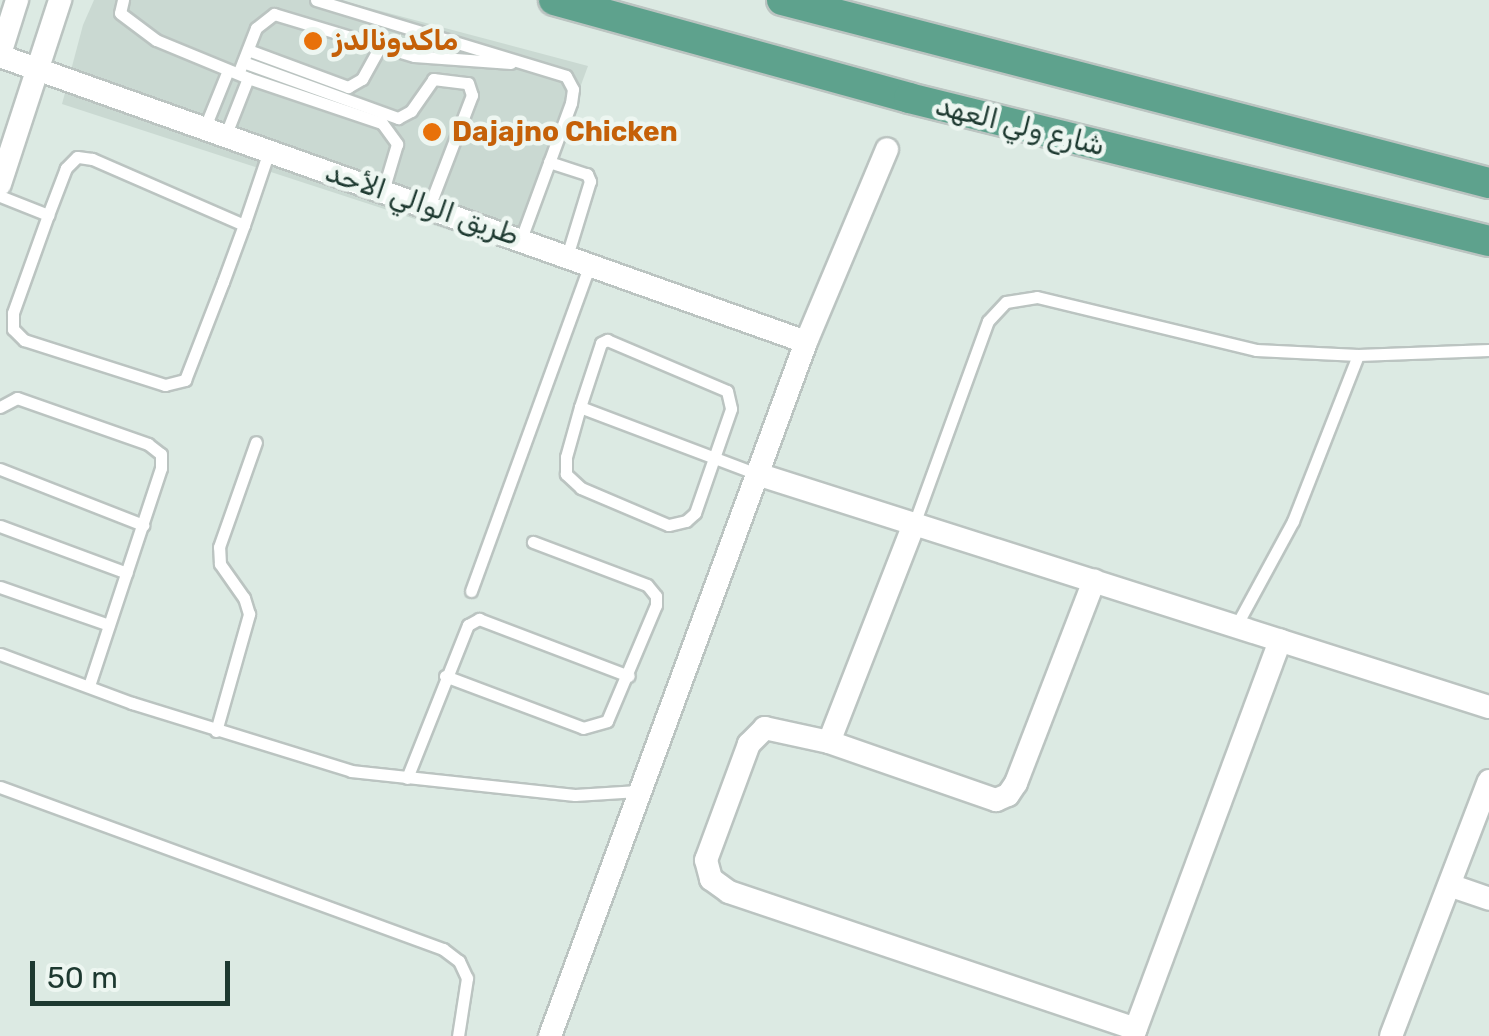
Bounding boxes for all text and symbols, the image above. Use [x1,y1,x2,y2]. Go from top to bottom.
place label: ماكدونالدز [333,24,458,58]
marker: ماكدونالدز [302,30,324,52]
street label: شارع ولي العهد [932,89,1108,163]
place label: Dajajno Chicken [452,115,678,149]
marker: Dajajno Chicken [421,121,443,143]
street label: طريق الوالي الأحد [321,155,523,253]
scale bar [35,941,235,1003]
text: 50 m [47,960,118,996]

